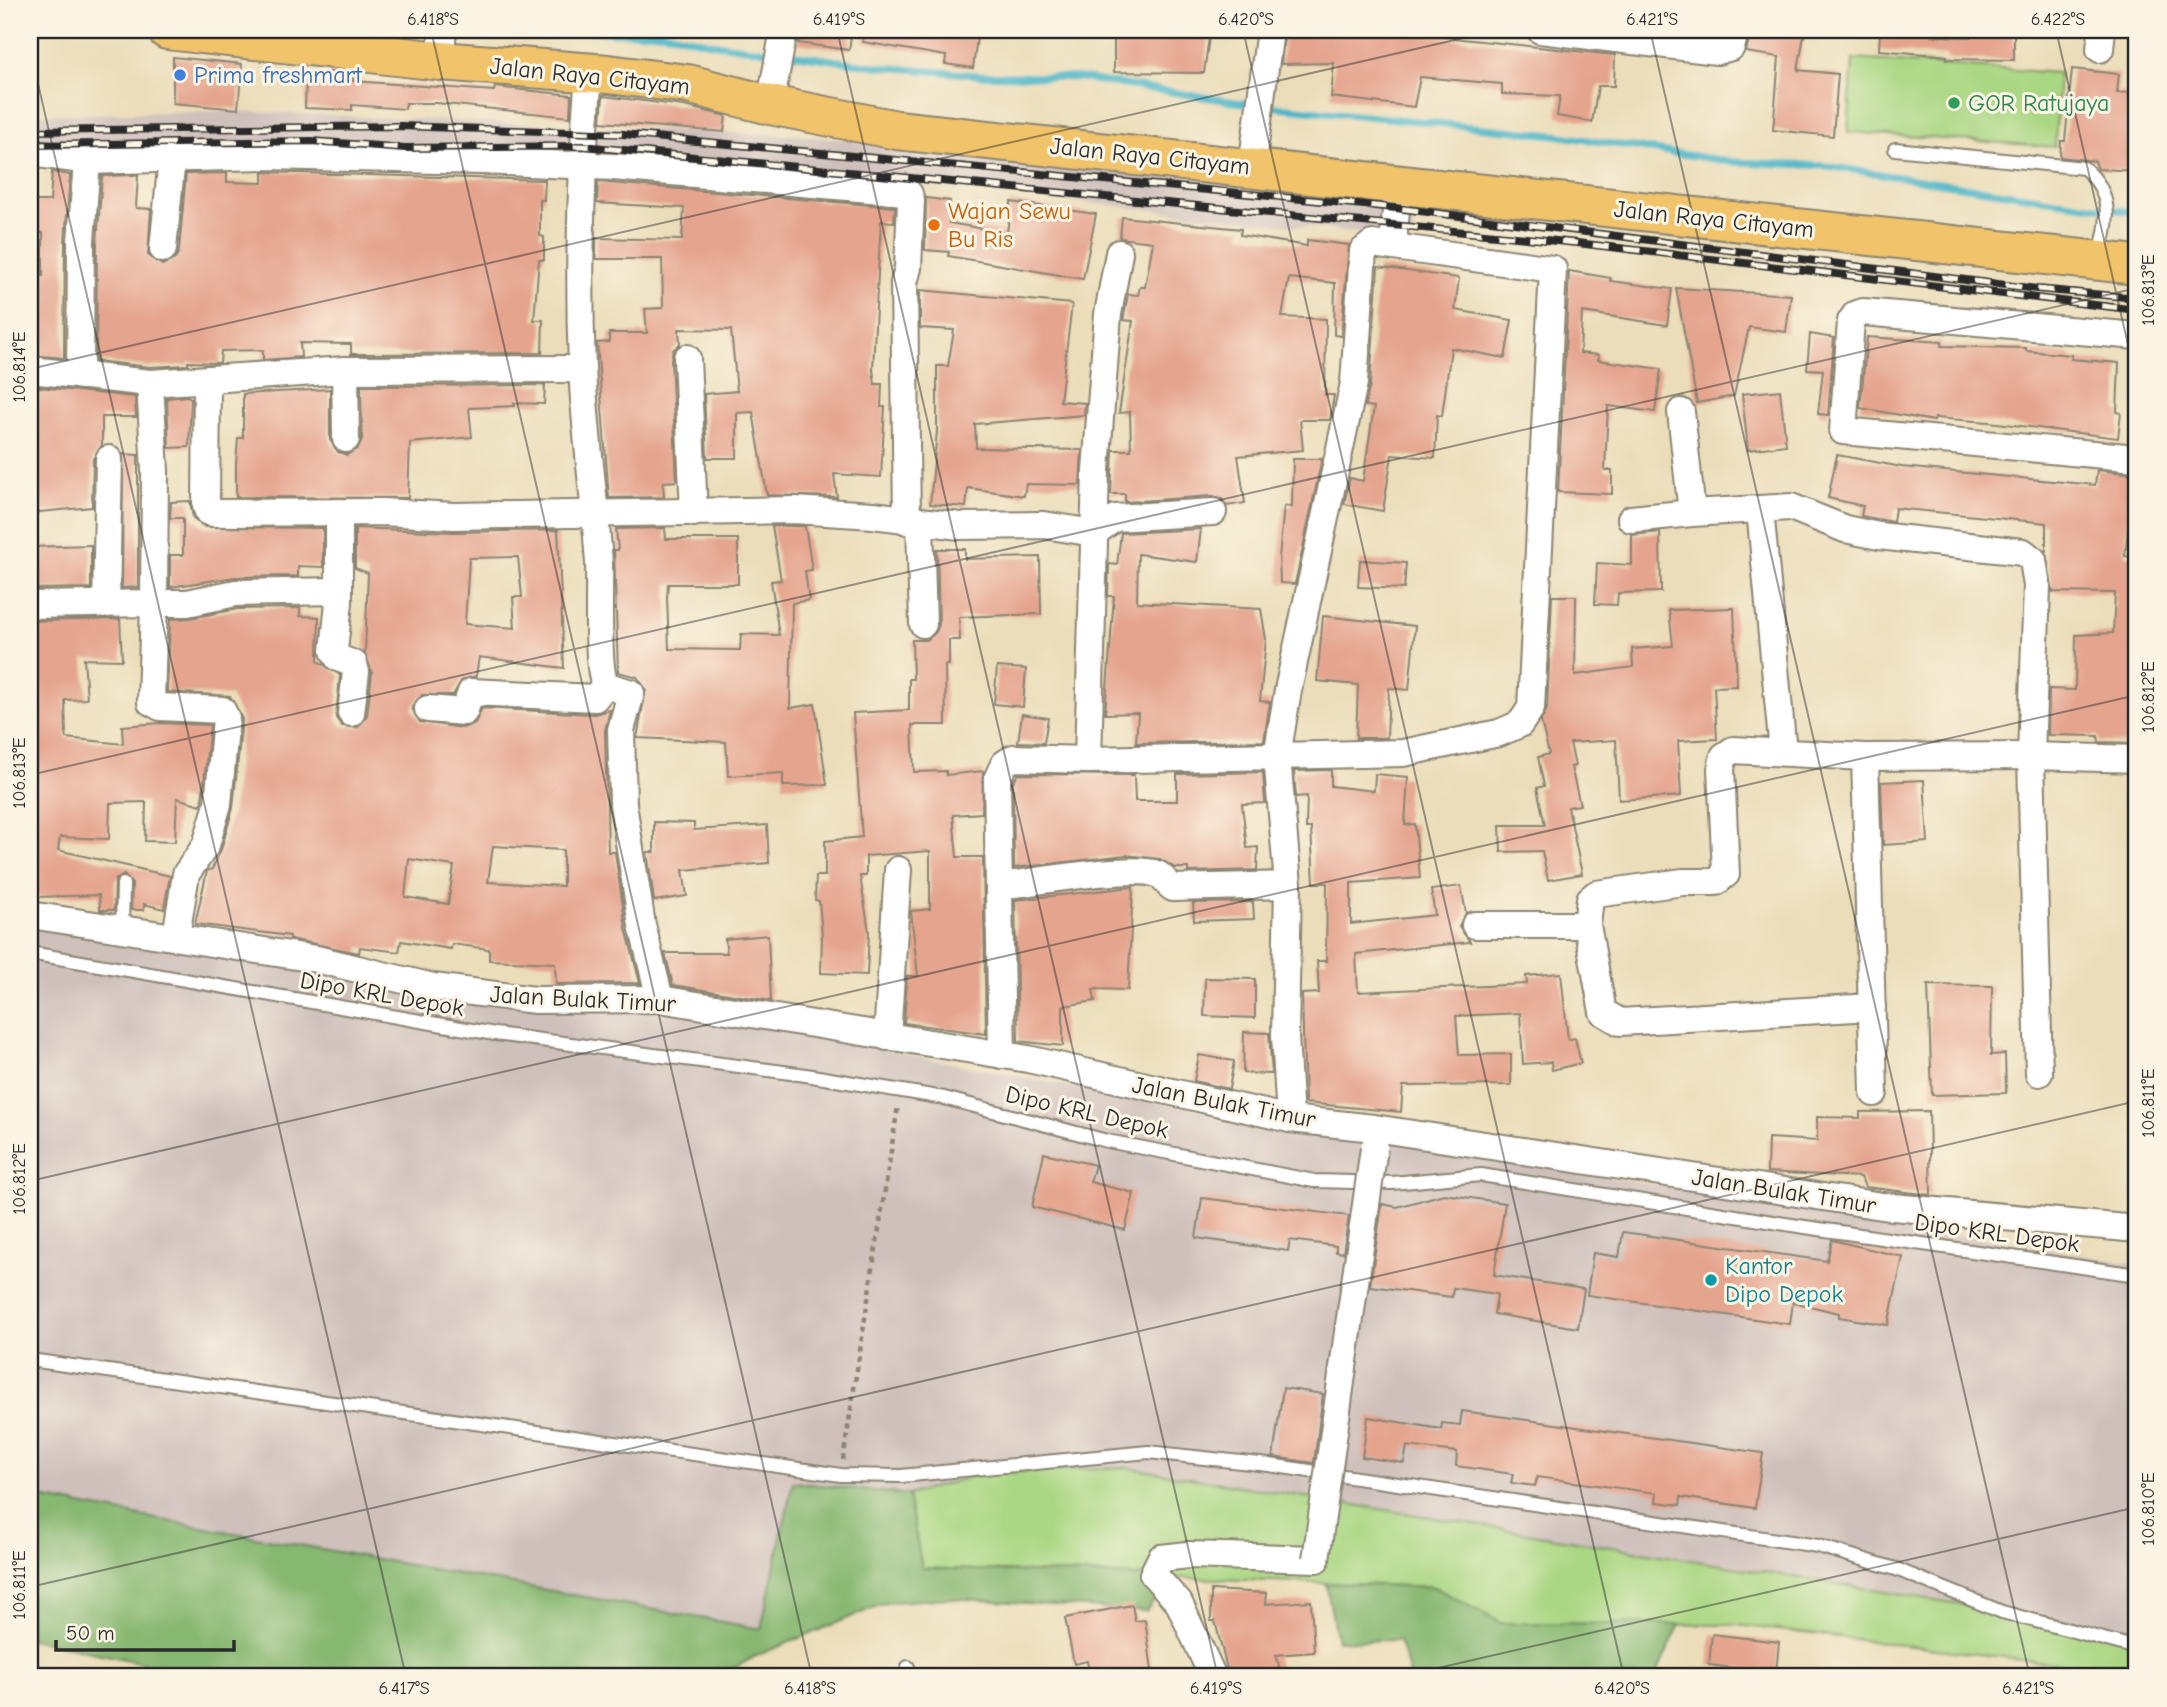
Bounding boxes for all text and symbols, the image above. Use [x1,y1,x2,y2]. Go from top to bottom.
text: 6.418°S [407,9,459,30]
text: 6.419°S [813,9,865,30]
text: 6.420°S [1218,9,1274,30]
text: 6.421°S [1626,9,1678,30]
text: 6.422°S [2031,9,2085,30]
street label: Jalan Raya Citayam [489,52,691,100]
place label: Prima freshmart [194,61,363,89]
marker: Prima freshmart [172,67,188,83]
place label: GOR Ratujaya [1968,89,2109,117]
marker: GOR Ratujaya [1946,95,1962,111]
street label: Jalan Raya Citayam [1049,132,1251,180]
street label: Jalan Raya Citayam [1613,195,1815,243]
place label: Wajan Sewu Bu Ris [948,197,1071,253]
marker: Wajan Sewu Bu Ris [926,217,942,233]
text: 106.813°E [2138,254,2159,326]
text: 106.814°E [9,331,30,402]
text: 106.812°E [2138,661,2159,733]
text: 106.813°E [9,737,30,809]
street label: Dipo KRL Depok [298,966,467,1022]
street label: Jalan Bulak Timur [489,980,677,1018]
text: 106.811°E [2138,1068,2159,1138]
street label: Jalan Bulak Timur [1130,1070,1319,1134]
street label: Dipo KRL Depok [1003,1080,1171,1144]
text: 106.812°E [9,1143,30,1215]
street label: Jalan Bulak Timur [1690,1163,1879,1219]
street label: Dipo KRL Depok [1913,1208,2081,1258]
place label: Kantor Dipo Depok [1725,1252,1844,1308]
marker: Kantor Dipo Depok [1703,1272,1719,1288]
text: 106.810°E [2138,1472,2159,1546]
text: 106.811°E [9,1550,30,1620]
scale bar [56,1609,234,1653]
text: 50 m [66,1621,115,1645]
text: 6.417°S [378,1678,430,1699]
text: 6.418°S [784,1678,836,1699]
text: 6.419°S [1190,1678,1242,1699]
text: 6.420°S [1594,1678,1650,1699]
text: 6.421°S [2002,1678,2054,1699]

